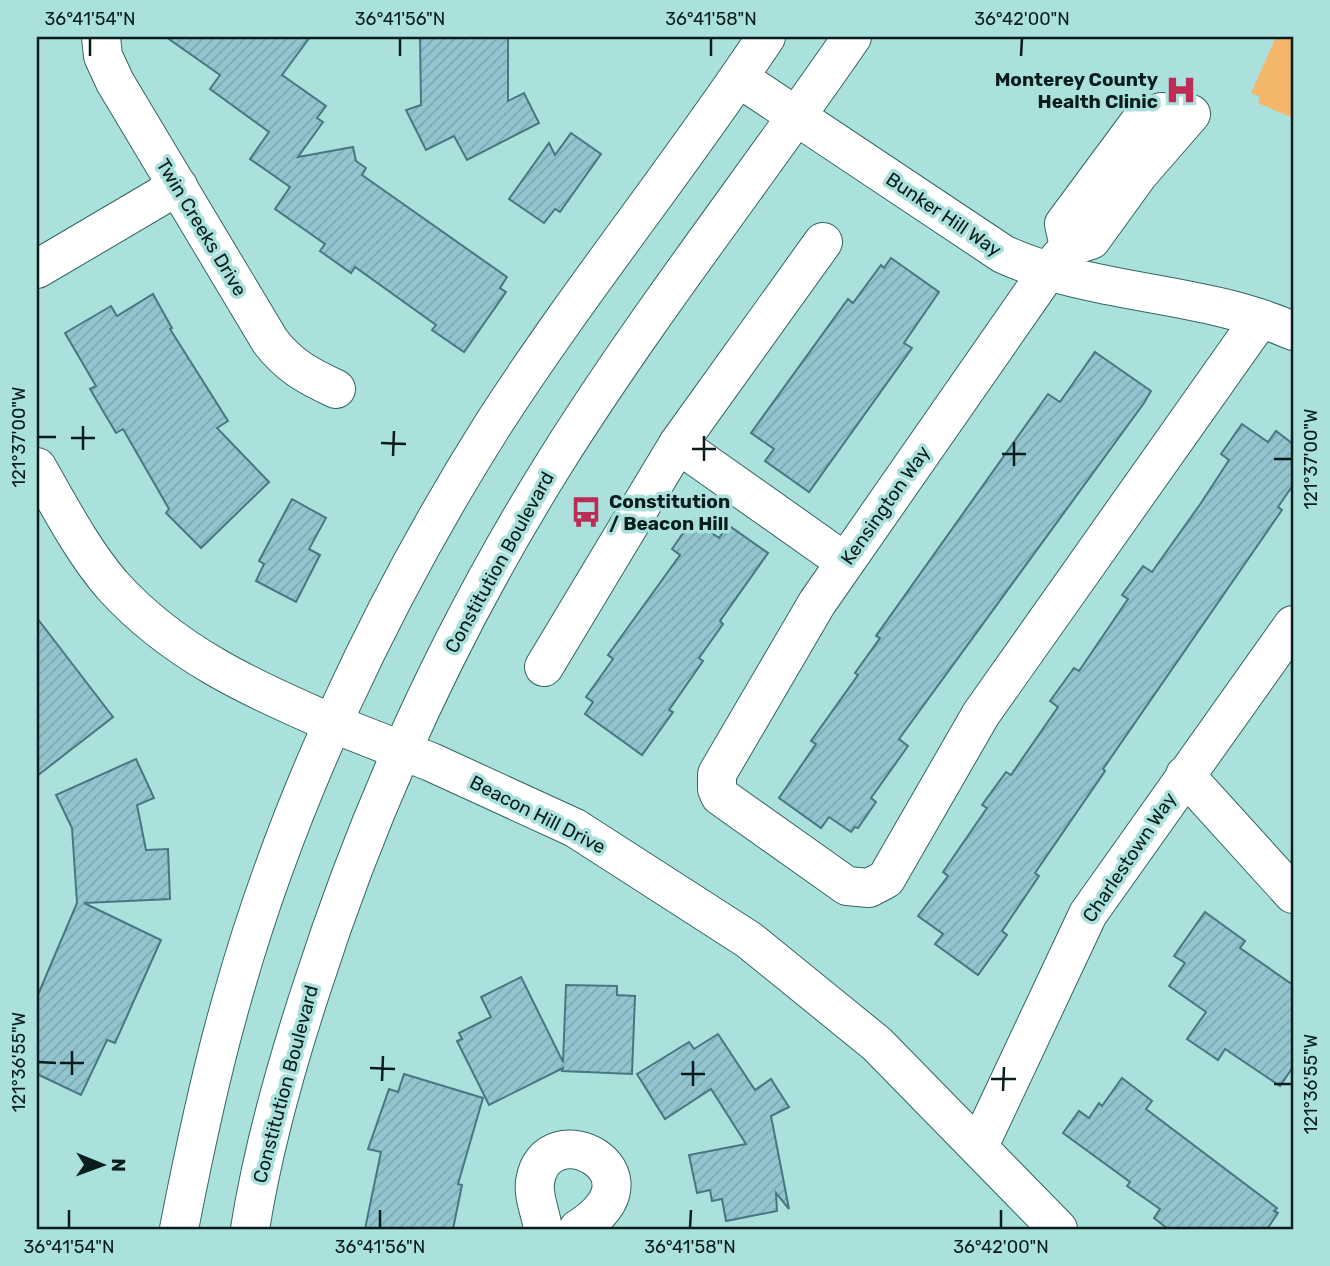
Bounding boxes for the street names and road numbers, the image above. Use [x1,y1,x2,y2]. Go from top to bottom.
street label: Twin Creeks Drive [151,154,252,300]
street label: Bunker Hill Way [882,167,1006,262]
street label: Kensington Way [836,441,935,569]
street label: Constitution Boulevard [440,468,559,657]
street label: Beacon Hill Drive [466,770,609,859]
street label: Charlestown Way [1077,788,1181,927]
street label: Constitution Boulevard [248,983,323,1185]

